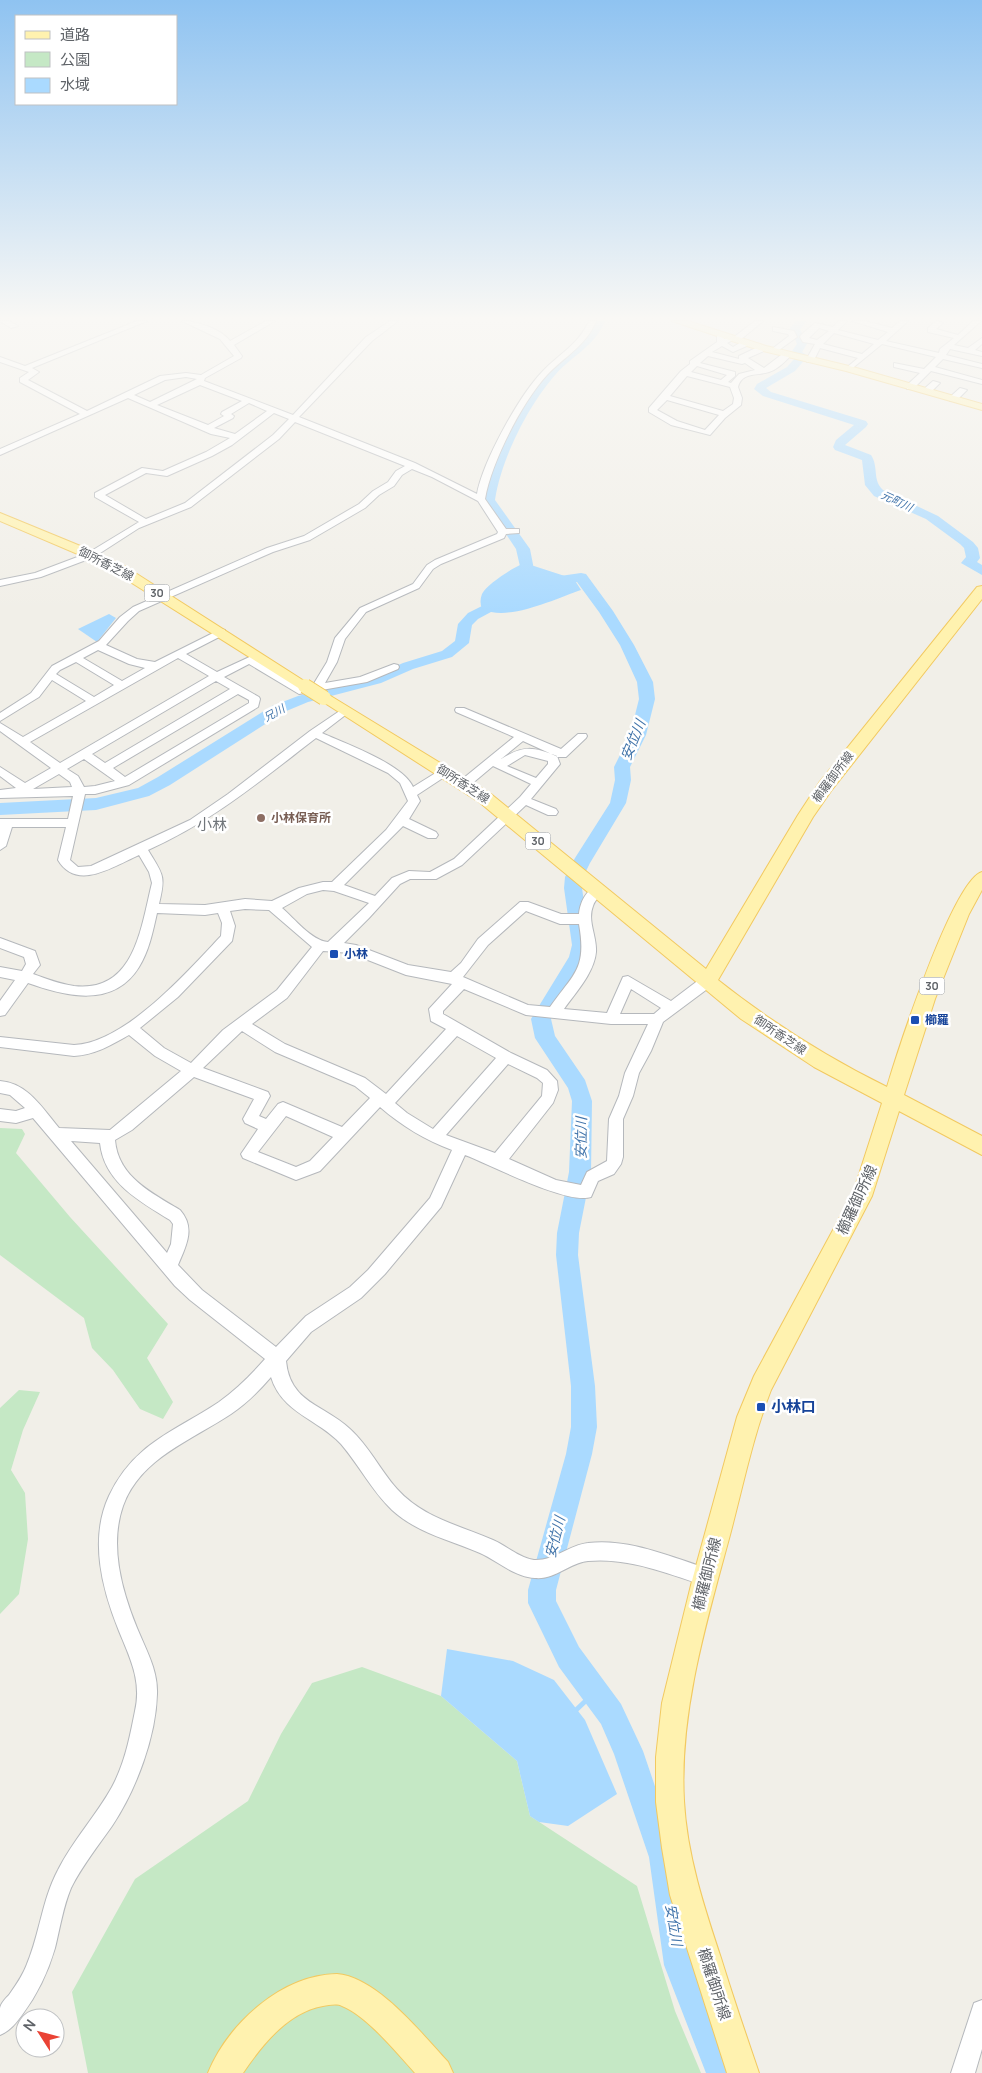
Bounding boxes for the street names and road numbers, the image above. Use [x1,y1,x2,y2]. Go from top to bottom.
street label: 御所香芝線 [76,542,137,585]
road number: 30 [144,584,170,602]
street label: 櫛羅御所線 [808,748,857,806]
street label: 御所香芝線 [433,760,493,807]
road number: 30 [526,832,550,849]
road number: 30 [920,978,944,994]
street label: 御所香芝線 [751,1011,810,1058]
street label: 櫛羅御所線 [831,1161,882,1238]
street label: 櫛羅御所線 [687,1535,726,1613]
street label: 櫛羅御所線 [693,1945,736,2023]

